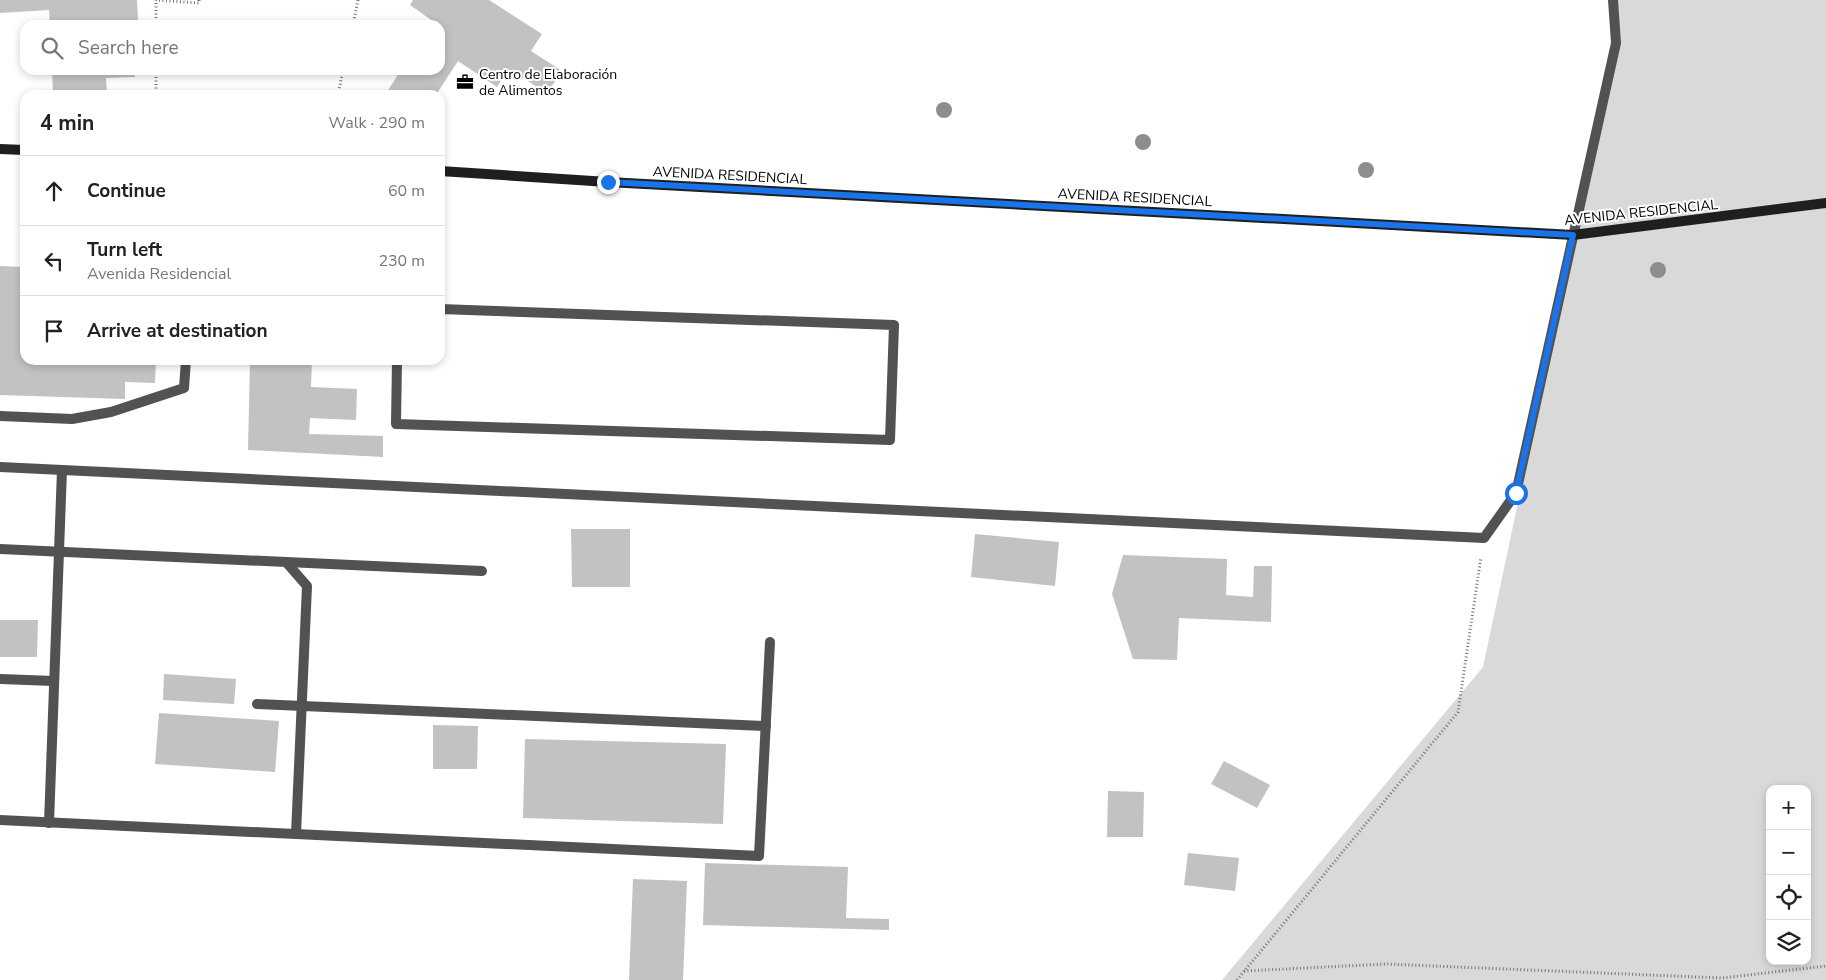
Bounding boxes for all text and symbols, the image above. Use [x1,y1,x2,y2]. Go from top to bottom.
search box [20,20,445,75]
icon: search [38,34,66,62]
text: Search here [78,35,179,61]
place label: Centro de Elaboración de Alimentos [479,65,617,100]
office icon: Centro de Elaboración de Alimentos [455,72,475,92]
text: 4 min [40,109,94,137]
text: Walk · 290 m [329,112,425,134]
street label: AVENIDA RESIDENCIAL [652,162,808,189]
route end [597,171,620,194]
icon: ahead [40,177,68,205]
text: Continue [87,178,166,204]
text: 60 m [388,180,425,202]
street label: AVENIDA RESIDENCIAL [1057,184,1213,211]
street label: AVENIDA RESIDENCIAL [1563,195,1719,230]
text: Turn left [87,237,162,263]
icon: left [40,247,68,275]
text: 230 m [378,250,425,272]
text: Avenida Residencial [87,263,231,285]
icon: arrive [40,317,68,345]
text: Arrive at destination [87,318,268,344]
route start [1505,482,1528,505]
map controls [1766,785,1811,965]
button: + [1766,785,1811,830]
button: − [1766,830,1811,875]
button: locate [1766,875,1811,920]
button: layers [1766,920,1811,965]

